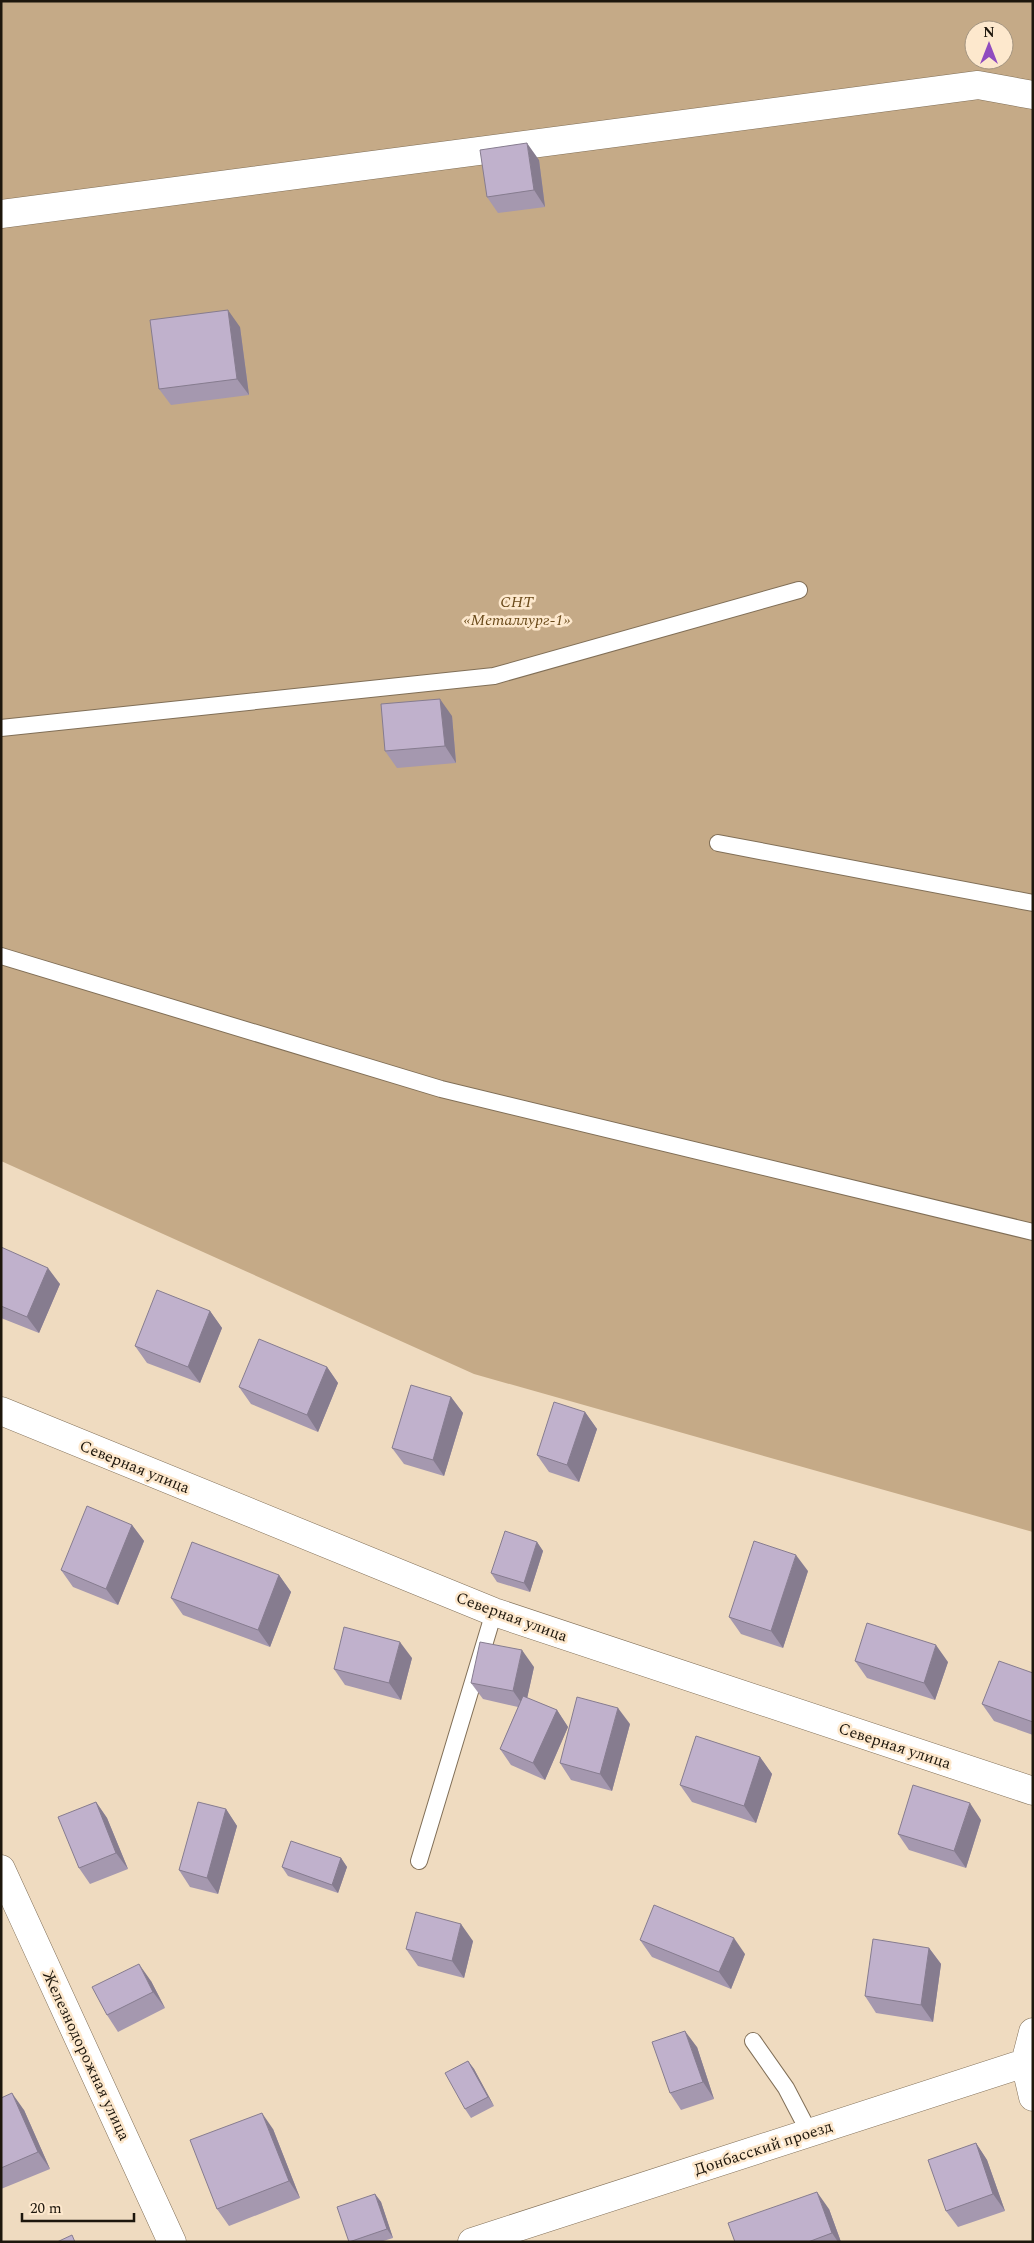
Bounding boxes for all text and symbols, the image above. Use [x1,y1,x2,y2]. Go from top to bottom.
north arrow [964,20,1014,70]
text: N [983,22,995,43]
park label: СНТ «Металлург-1» [464,590,570,632]
street label: Северная улица [76,1434,194,1500]
street label: Северная улица [453,1586,571,1648]
street label: Северная улица [835,1716,954,1776]
street label: Железнодорожная улица [36,1966,136,2145]
street label: Донбасский проезд [691,2114,836,2182]
scale bar [22,2190,135,2222]
text: 20 m [30,2197,62,2220]

